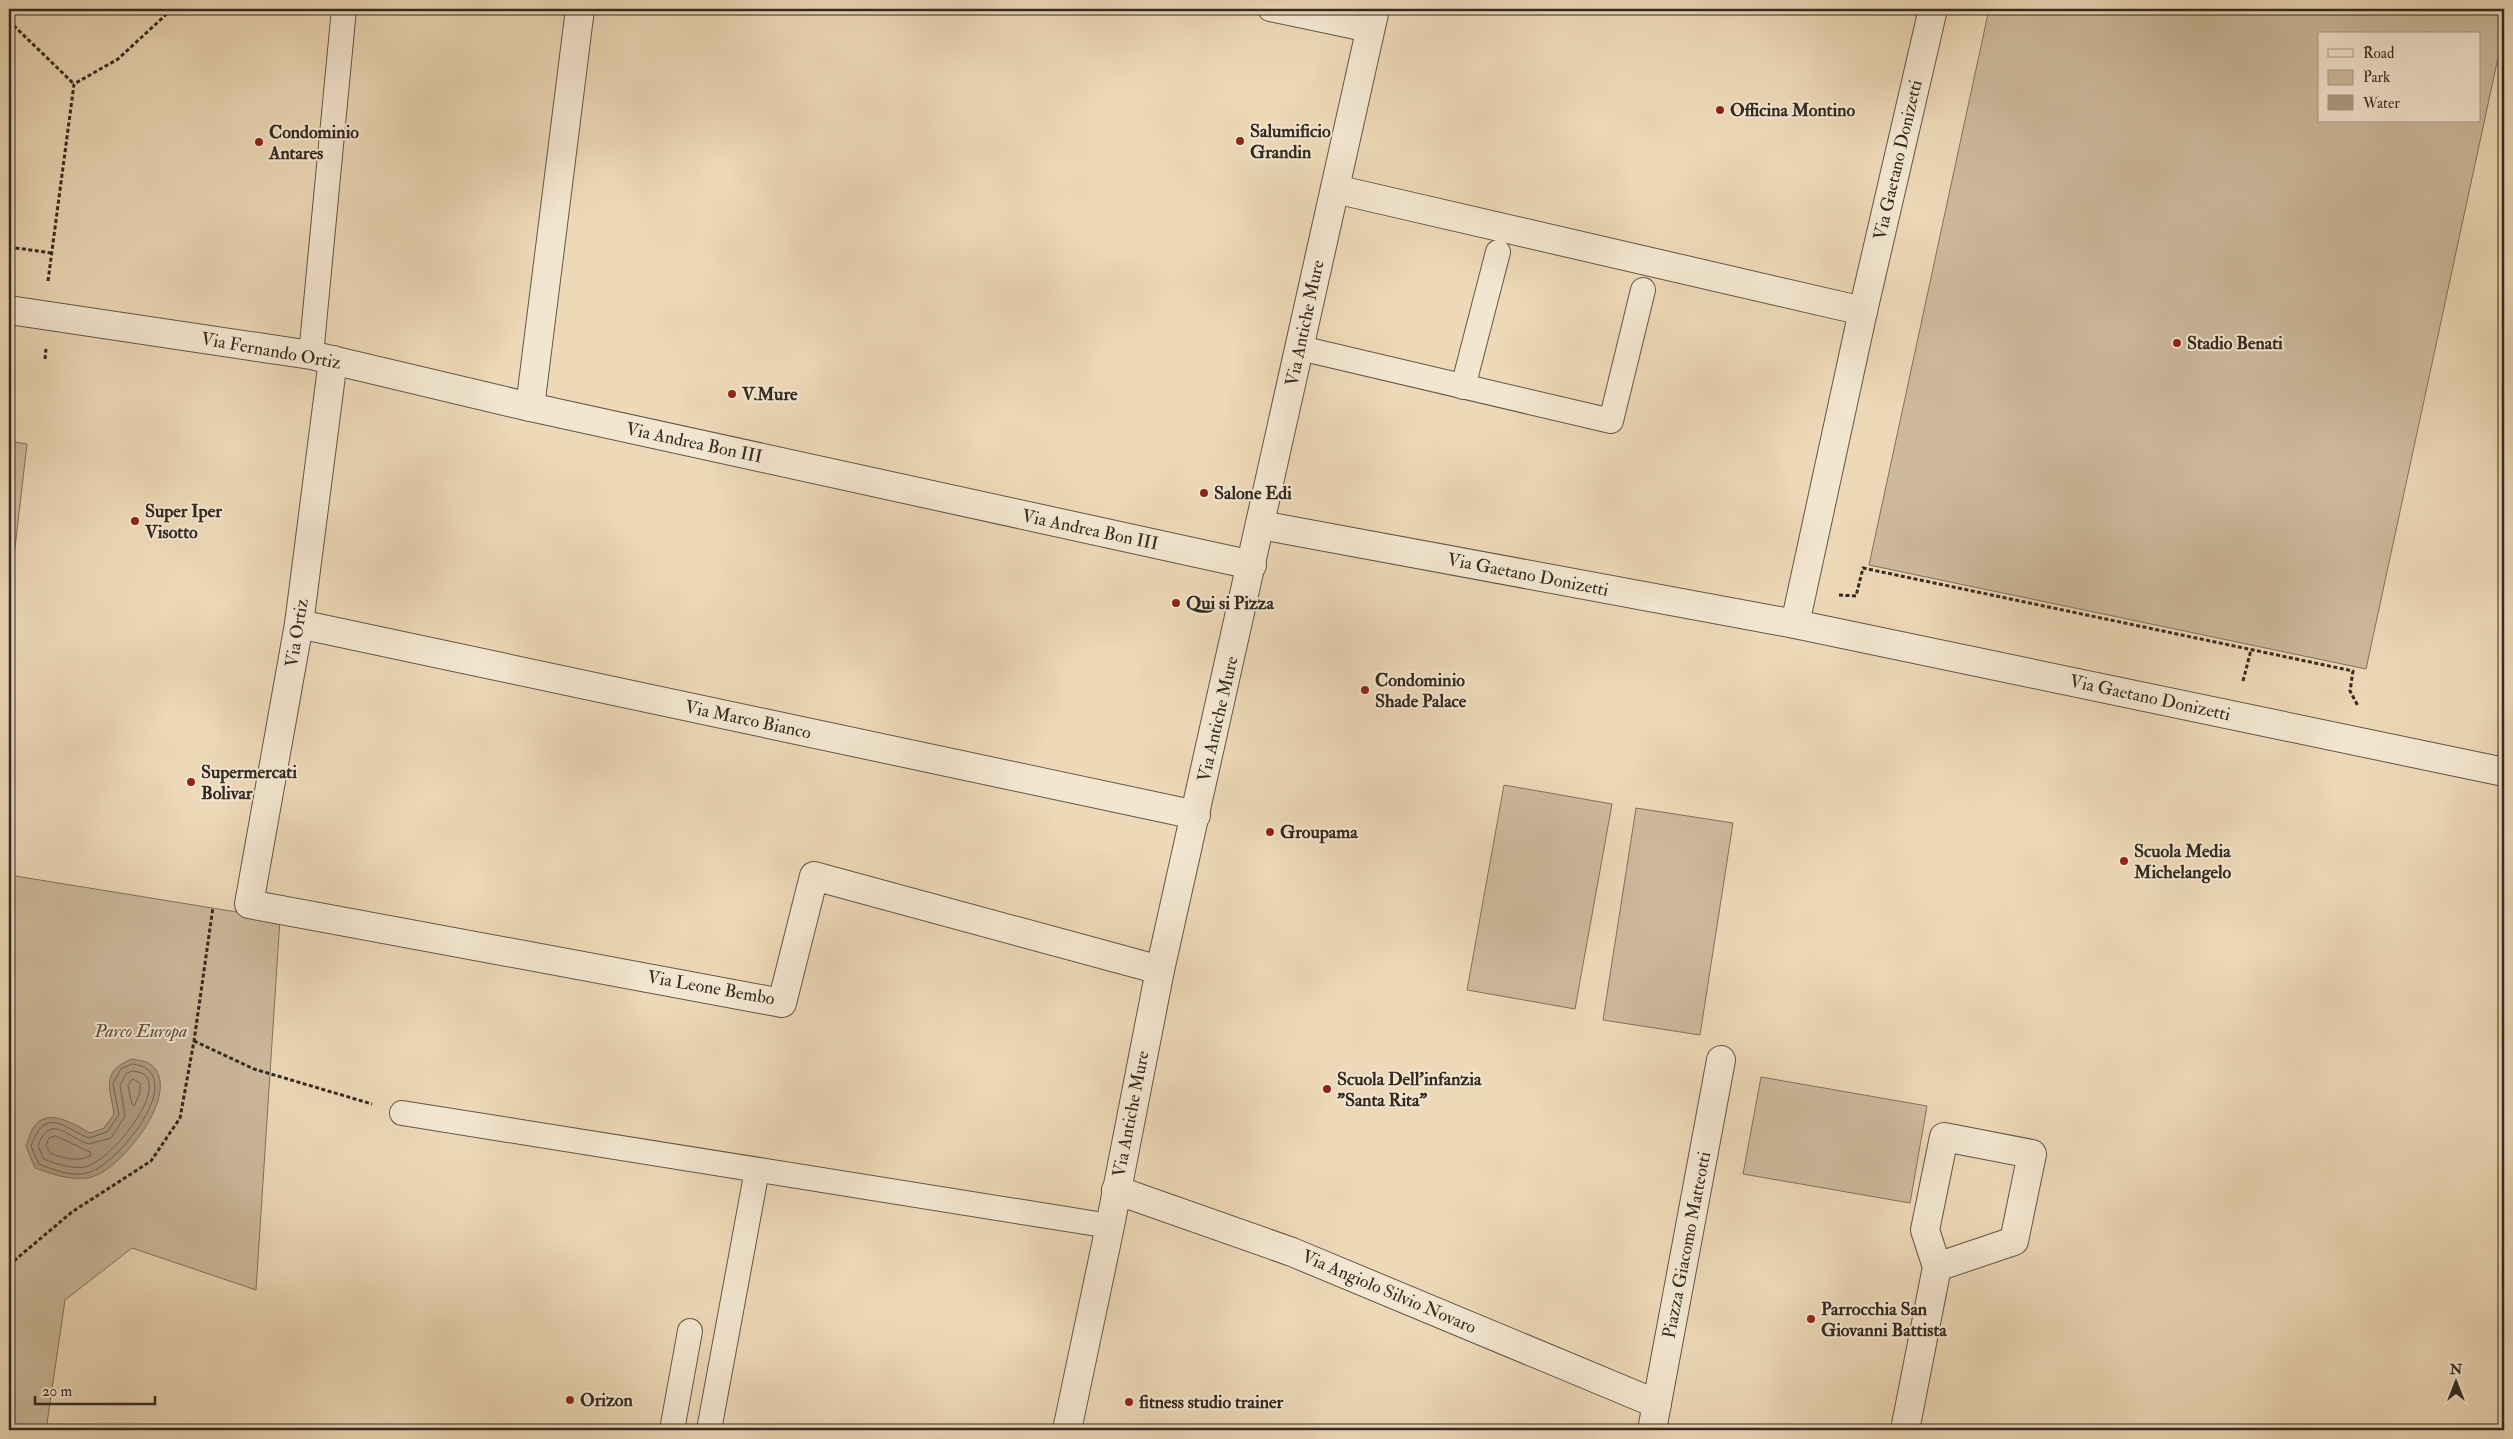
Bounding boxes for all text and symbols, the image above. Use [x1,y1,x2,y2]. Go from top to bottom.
legend [2318,32,2480,122]
text: Road [2363,44,2395,63]
text: Park [2363,68,2390,87]
street label: Via Gaetano Donizetti [1868,77,1928,242]
text: Water [2362,94,2400,113]
place label: Officina Montino [1730,99,1855,122]
marker: Officina Montino [1714,104,1726,116]
place label: Salumificio Grandin [1250,120,1331,164]
place label: Condominio Antares [268,121,359,165]
marker: Salumificio Grandin [1234,135,1246,147]
marker: Condominio Antares [253,136,265,148]
street label: Via Antiche Mure [1280,257,1330,388]
street label: Via Fernando Ortiz [199,327,343,375]
place label: Stadio Benati [2187,332,2283,355]
marker: Stadio Benati [2171,337,2183,349]
place label: V.Mure [741,383,798,406]
marker: V.Mure [726,388,738,400]
street label: Via Andrea Bon III [624,417,764,469]
place label: Salone Edi [1214,482,1292,505]
marker: Salone Edi [1198,487,1210,499]
place label: Super Iper Visotto [144,500,222,544]
street label: Via Andrea Bon III [1020,504,1160,556]
marker: Super Iper Visotto [129,515,141,527]
street label: Via Gaetano Donizetti [1445,548,1611,602]
place label: Qui si Pizza [1186,592,1274,615]
street label: Via Ortiz [280,597,314,669]
marker: Qui si Pizza [1170,597,1182,609]
street label: Via Antiche Mure [1192,653,1244,784]
place label: Condominio Shade Palace [1375,669,1467,713]
street label: Via Gaetano Donizetti [2068,670,2233,726]
marker: Condominio Shade Palace [1359,684,1371,696]
street label: Via Marco Bianco [683,695,814,745]
place label: Supermercati Bolivar [201,761,297,805]
marker: Supermercati Bolivar [185,776,197,788]
place label: Groupama [1280,821,1358,844]
marker: Groupama [1264,826,1276,838]
place label: Scuola Media Michelangelo [2133,840,2232,884]
marker: Scuola Media Michelangelo [2118,855,2130,867]
street label: Via Leone Bembo [645,965,777,1011]
park label: Parco Europa [94,1020,187,1043]
street label: Via Antiche Mure [1107,1048,1155,1179]
place label: Scuola Dell'infanzia "Santa Rita" [1337,1068,1482,1112]
marker: Scuola Dell'infanzia "Santa Rita" [1321,1083,1333,1095]
street label: Piazza Giacomo Matteotti [1658,1149,1716,1340]
street label: Via Angiolo Silvio Novaro [1298,1245,1480,1339]
place label: Parrocchia San Giovanni Battista [1821,1298,1947,1342]
marker: Parrocchia San Giovanni Battista [1805,1313,1817,1325]
north arrow [2430,1356,2480,1406]
text: N [2449,1361,2463,1378]
scale bar [35,1374,155,1406]
text: 20 m [42,1382,72,1401]
place label: Orizon [580,1389,634,1412]
place label: fitness studio trainer [1138,1391,1284,1414]
marker: Orizon [564,1394,576,1406]
marker: fitness studio trainer [1123,1396,1135,1408]

